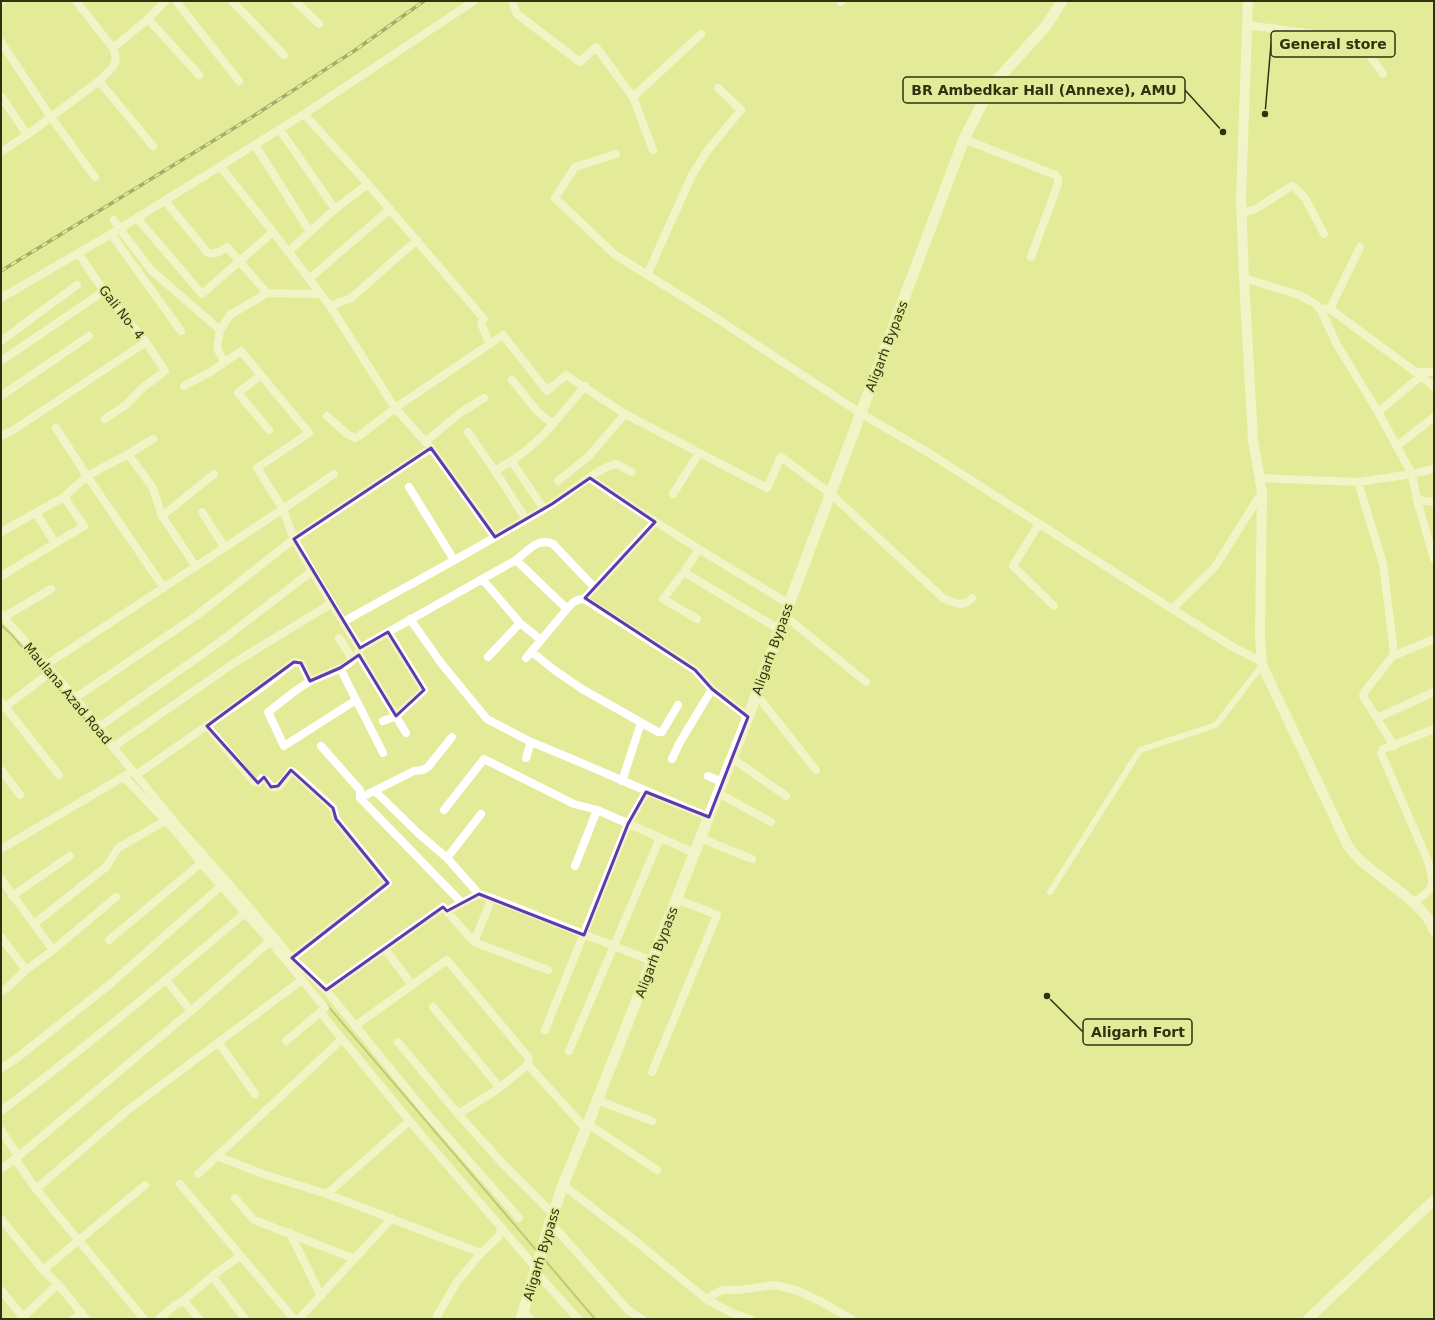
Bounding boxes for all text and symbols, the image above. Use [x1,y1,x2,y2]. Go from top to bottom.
callout: General store [1271,31,1395,57]
text: General store [1279,36,1387,52]
callout: BR Ambedkar Hall (Annexe), AMU [903,77,1185,103]
text: BR Ambedkar Hall (Annexe), AMU [911,82,1177,98]
street label: Gali No- 4 [96,282,147,342]
street label: Aligarh Bypass [862,298,911,394]
street label: Aligarh Bypass [749,601,796,697]
street label: Maulana Azad Road [21,639,115,747]
street label: Aligarh Bypass [632,904,681,1000]
callout: Aligarh Fort [1083,1019,1192,1045]
text: Aligarh Fort [1091,1024,1185,1040]
street label: Aligarh Bypass [520,1206,563,1302]

